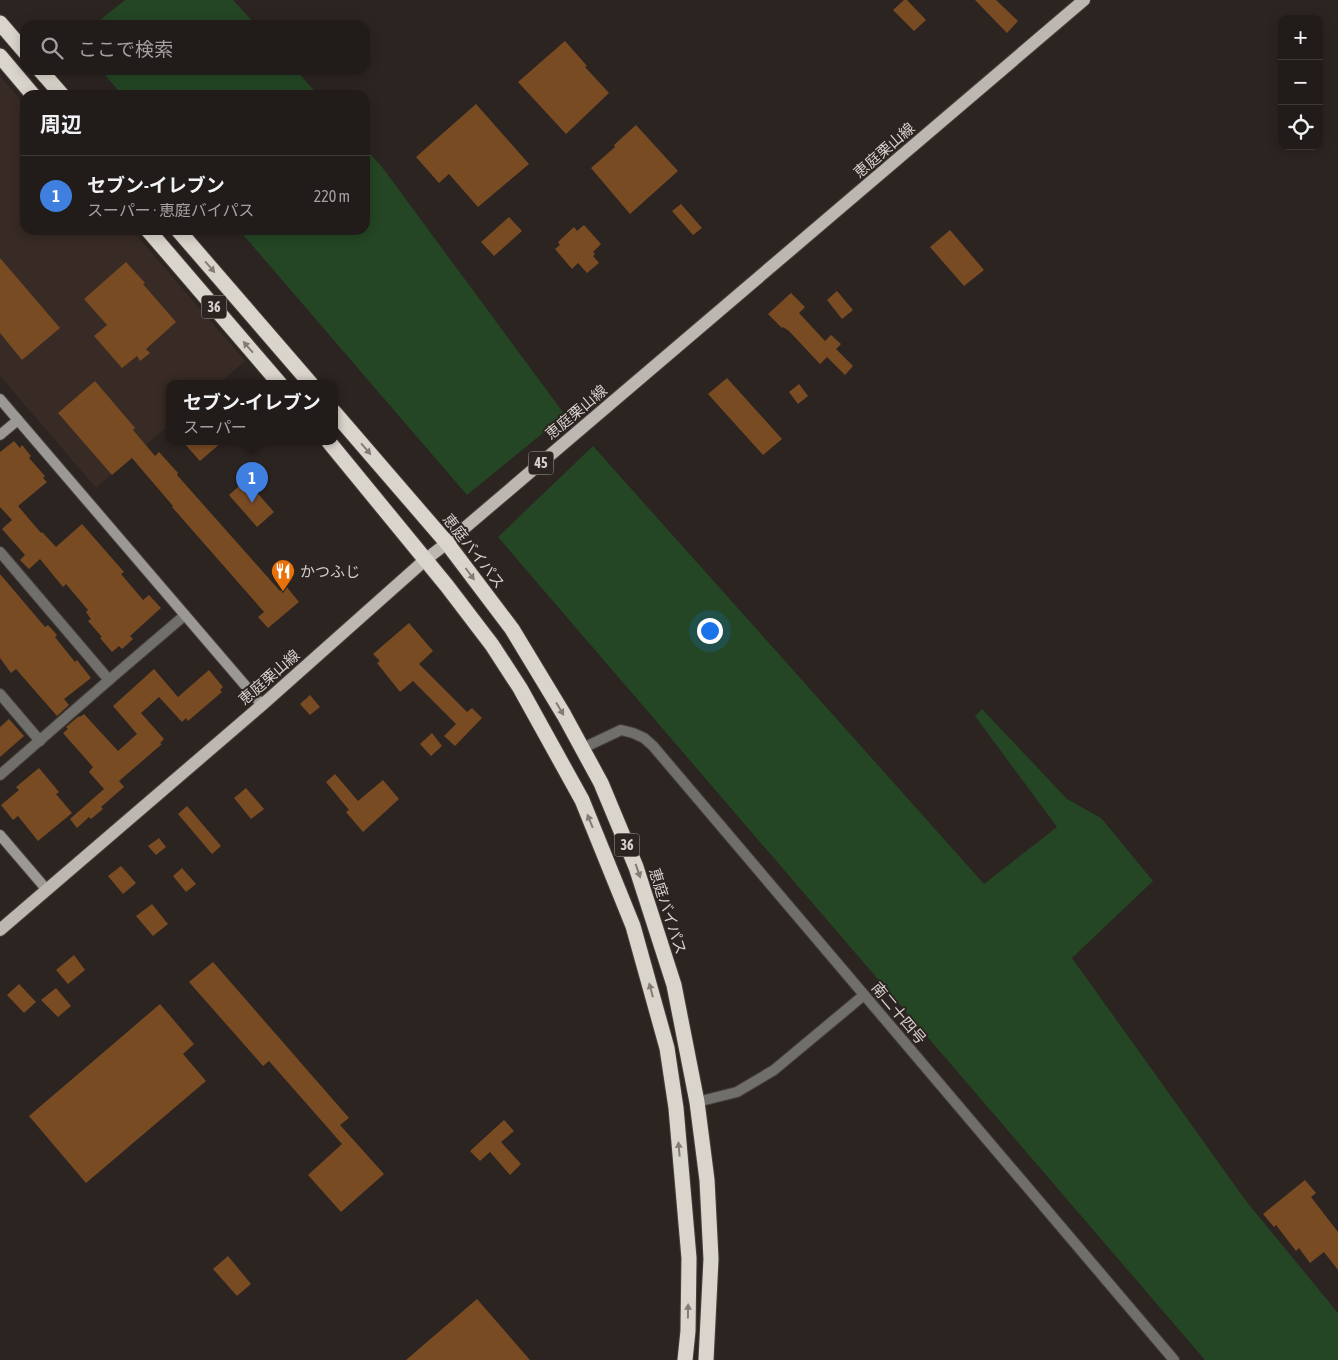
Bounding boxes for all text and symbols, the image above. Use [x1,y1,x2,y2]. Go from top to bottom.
map controls [1278,15,1323,150]
button: + [1278,15,1323,60]
search box [20,20,370,75]
icon: search [38,34,66,62]
text: ここで検索 [78,38,173,60]
button: − [1278,60,1323,105]
button: locate [1278,105,1323,150]
text: 周辺 [40,112,82,136]
street label: 恵庭栗山線 [850,119,918,181]
text: セブン-イレブン [87,174,225,196]
text: 1 [52,187,60,205]
text: 220 m [314,187,350,205]
text: スーパー · 恵庭バイパス [87,201,254,219]
one-way arrow [204,261,215,273]
road number: 36 [202,296,226,318]
one-way arrow [243,341,254,354]
popup [166,380,338,445]
street label: 恵庭栗山線 [542,381,610,443]
text: セブン-イレブン [183,391,321,413]
text: スーパー [183,418,247,436]
one-way arrow [361,442,372,455]
road number: 45 [528,452,554,474]
pin: 1 [236,462,268,503]
street label: 恵庭バイパス [440,510,508,592]
restaurant icon: かつふじ [270,558,296,592]
place label: かつふじ [300,563,360,580]
one-way arrow [465,567,475,581]
your location [697,618,723,644]
street label: 恵庭栗山線 [235,646,303,708]
one-way arrow [556,702,565,715]
one-way arrow [586,813,594,828]
road number: 36 [614,834,640,856]
one-way arrow [634,864,642,879]
street label: 恵庭バイパス [646,866,690,956]
street label: 南二十四号 [868,979,930,1047]
one-way arrow [647,982,655,997]
one-way arrow [675,1141,683,1157]
one-way arrow [684,1303,692,1319]

